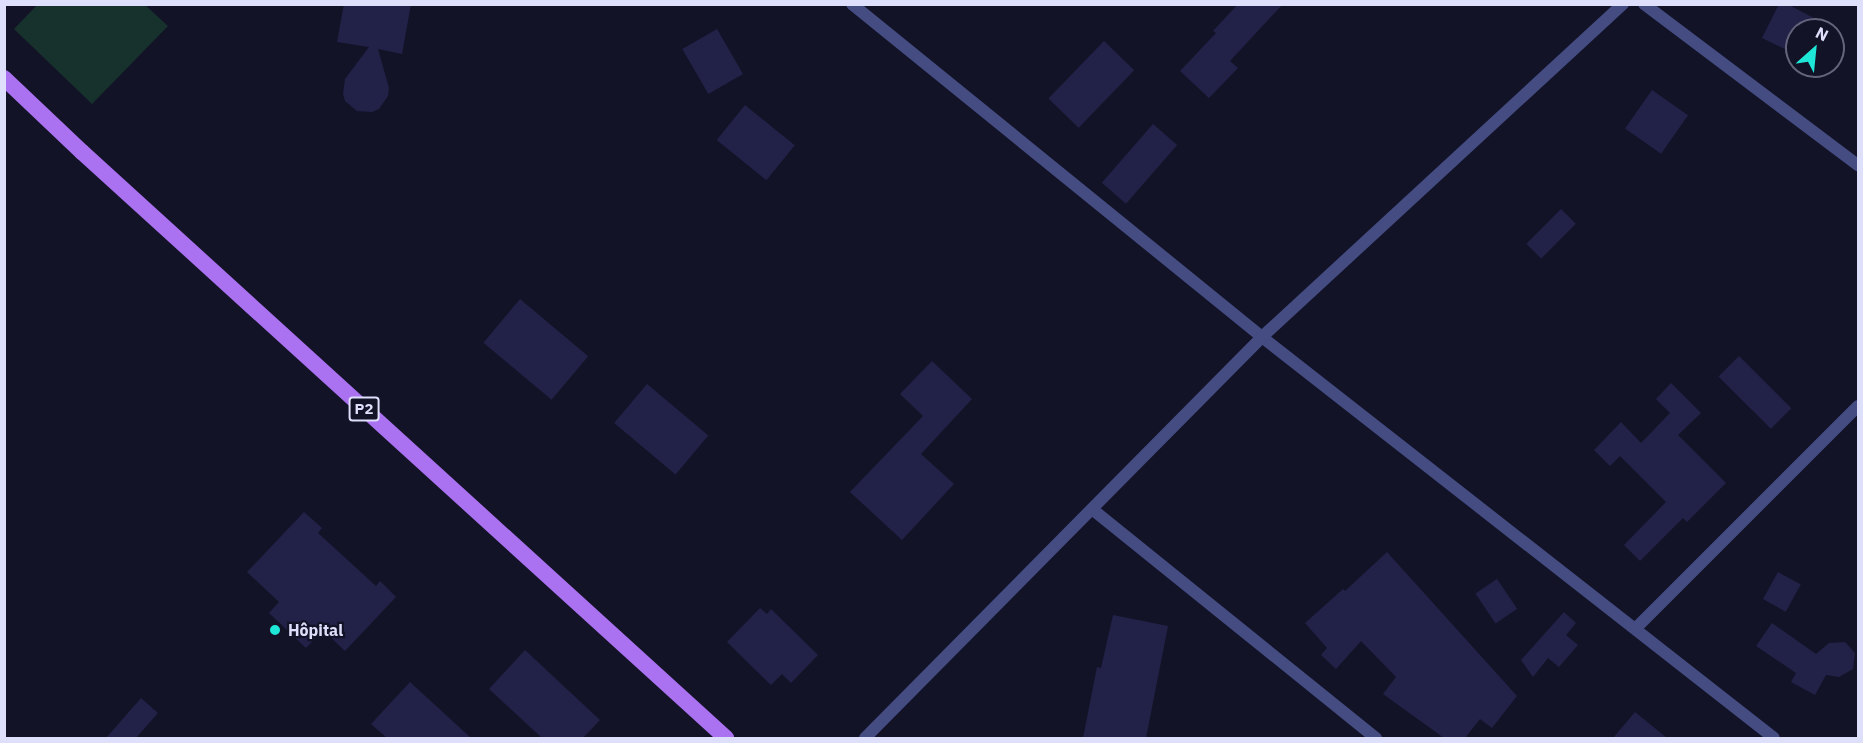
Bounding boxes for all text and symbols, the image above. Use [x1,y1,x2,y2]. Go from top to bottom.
north arrow [1785,18,1845,78]
text: N [1813,22,1832,45]
road number: P2 [348,397,380,421]
place label: Hôpital [288,620,343,640]
marker: Hôpital [266,621,284,639]

